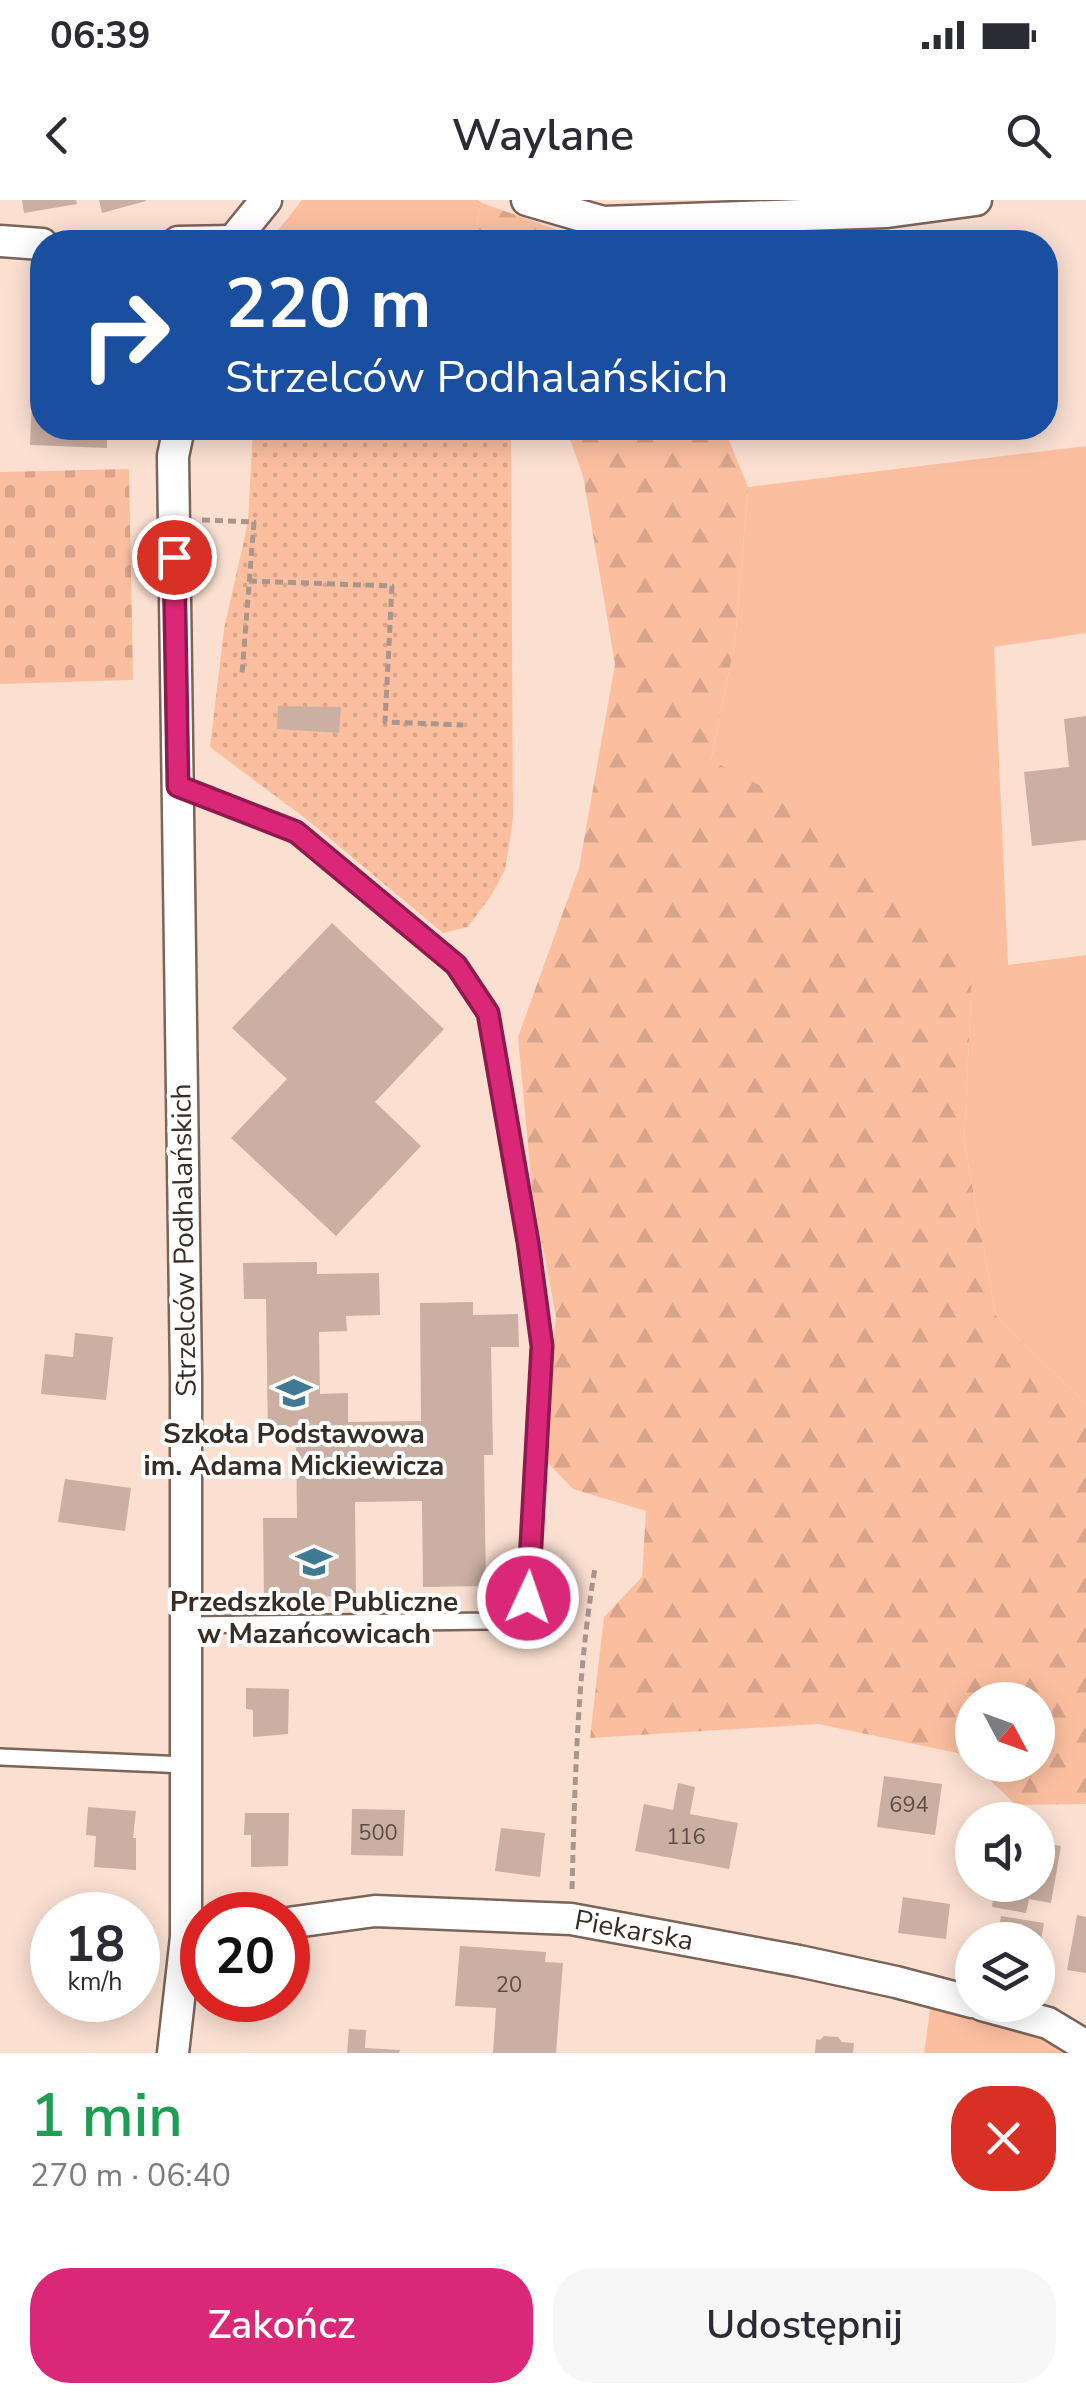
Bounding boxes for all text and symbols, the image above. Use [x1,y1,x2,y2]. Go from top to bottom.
text: 06:39 [50,10,151,61]
text: Waylane [452,105,634,166]
icon: back [30,108,85,163]
icon: search [1001,108,1056,163]
text: 220 m [225,256,431,352]
icon: right [60,270,190,400]
text: Strzelców Podhalańskich [225,347,728,408]
pin [132,515,217,600]
icon: arrive [147,530,202,585]
street label: Strzelców Podhalańskich [162,1083,206,1397]
school or university icon: Szkoła Podstawowa im. Adama Mickiewicza [275,1374,313,1412]
place label: Szkoła Podstawowa im. Adama Mickiewicza [144,1415,444,1485]
school or university icon: Przedszkole Publiczne w Mazańcowicach [295,1543,333,1581]
position arrow [476,1546,580,1650]
place label: Przedszkole Publiczne w Mazańcowicach [170,1583,458,1653]
north arrow [955,1682,1055,1782]
map controls [955,1682,1055,2022]
house number: 694 [889,1790,929,1820]
button: sound [955,1802,1055,1902]
house number: 500 [358,1818,398,1848]
house number: 116 [666,1822,706,1852]
speed limit sign: 20 [180,1892,310,2022]
street label: Piekarska [572,1901,696,1960]
text: 18 [65,1910,125,1979]
button: layers [955,1922,1055,2022]
text: km/h [67,1965,123,1999]
house number: 20 [496,1970,522,2000]
text: 1 min [30,2075,183,2157]
button: close [951,2086,1056,2191]
text: 270 m · 06:40 [30,2154,231,2197]
button: Zakończ [30,2268,533,2383]
button: Udostępnij [553,2268,1056,2383]

